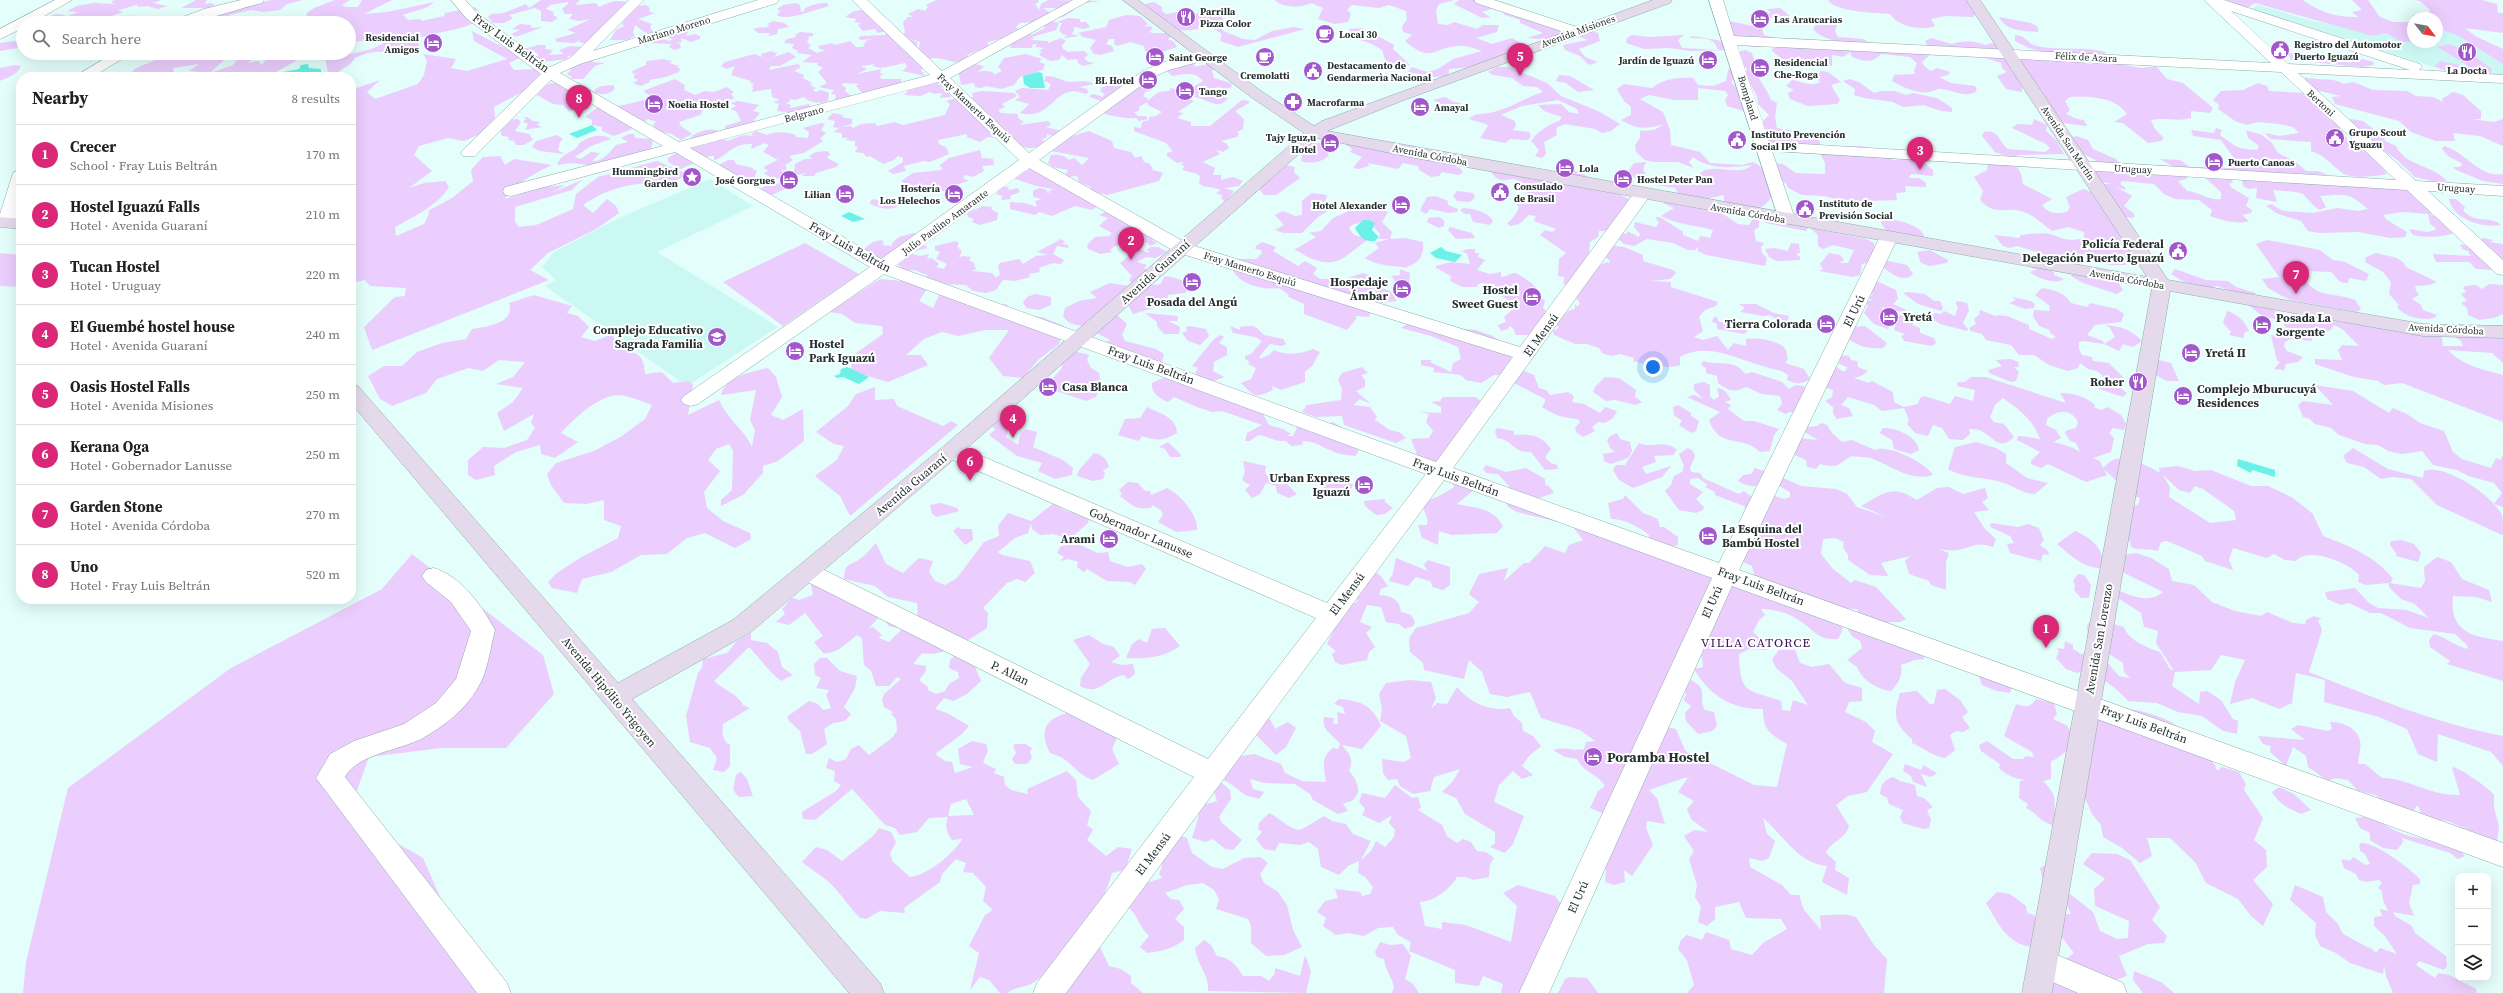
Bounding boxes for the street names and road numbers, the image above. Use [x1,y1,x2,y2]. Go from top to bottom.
street label: Fray Luis Beltrán [469,10,553,76]
street label: Avenida Misiones [1539,11,1617,51]
street label: Mariano Moreno [636,13,712,47]
street label: Félix de Azara [2054,49,2118,65]
street label: Fray Mamerto Esquiú [934,70,1014,146]
street label: Bompland [1735,74,1761,122]
street label: Bertoni [2304,87,2338,119]
street label: Belgrano [783,102,826,125]
street label: Avenida San Martín [2038,103,2098,183]
street label: Avenida Córdoba [1392,141,1469,169]
street label: Uruguay [2114,162,2153,177]
street label: Uruguay [2437,180,2476,196]
street label: Julio Paulino Amarante [898,186,991,258]
street label: Avenida Córdoba [1710,200,1787,226]
street label: Fray Luis Beltrán [806,218,894,276]
street label: Avenida Guaraní [1117,236,1194,308]
street label: Fray Mamerto Esquiú [1202,249,1298,289]
street label: Avenida Córdoba [2089,266,2166,292]
street label: El Urú [1839,292,1869,330]
street label: El Mensú [1520,310,1562,360]
street label: Avenida Córdoba [2408,321,2485,338]
street label: Fray Luis Beltrán [1105,342,1197,388]
street label: Avenida Guaraní [872,450,950,520]
street label: Fray Luis Beltrán [1410,454,1502,500]
street label: Gobernador Lanusse [1087,504,1195,562]
street label: Fray Luis Beltrán [1715,563,1807,609]
street label: El Mensú [1326,569,1368,619]
street label: Avenida San Lorenzo [2081,582,2117,696]
street label: El Urú [1698,583,1726,621]
street label: Avenida Hipólito Yrigoyen [558,633,660,751]
street label: P. Allan [988,657,1032,689]
street label: Fray Luis Beltrán [2098,701,2190,747]
street label: El Mensú [1132,829,1174,879]
street label: El Urú [1564,878,1592,916]

